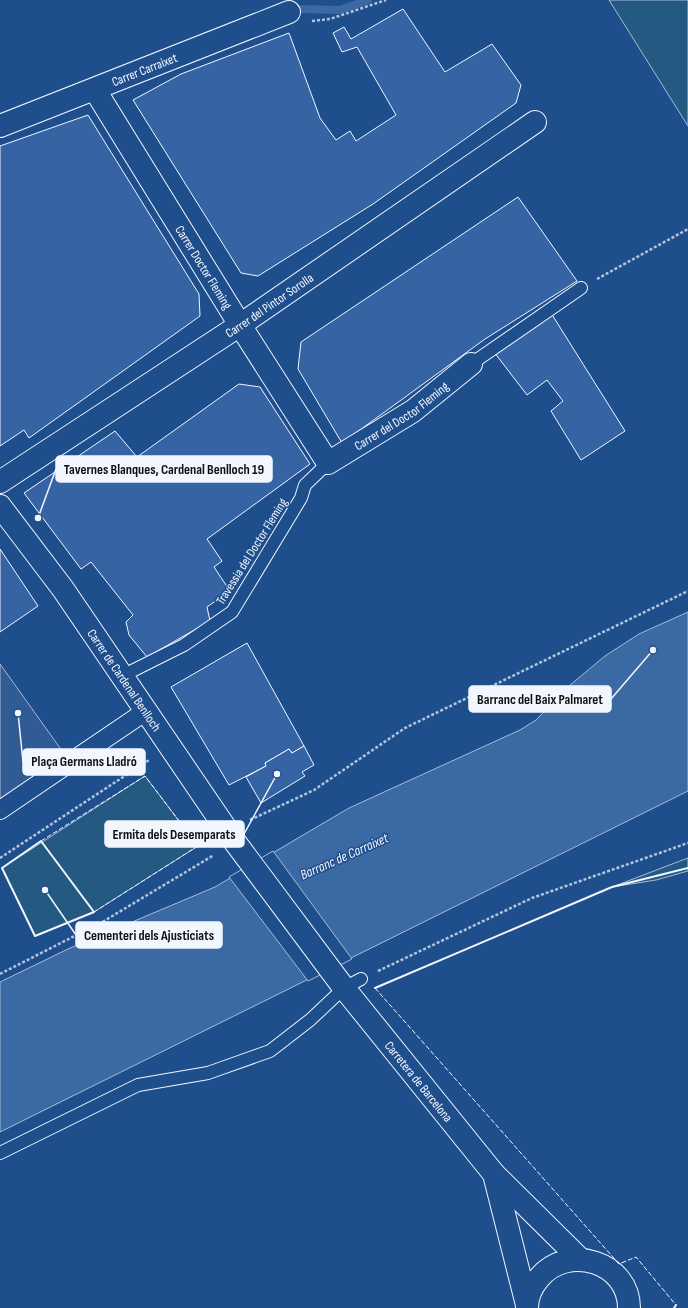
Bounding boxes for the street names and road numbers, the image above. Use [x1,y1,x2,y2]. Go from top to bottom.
street label: Carrer Carraixet [110,50,180,90]
street label: Carrer Doctor Fleming [171,223,235,312]
street label: Carrer del Pintor Sorolla [223,270,317,341]
street label: Carrer del Doctor Fleming [351,379,452,454]
street label: Travessia del Doctor Fleming [213,495,291,608]
street label: Carrer de Cardenal Benlloch [84,626,164,735]
street label: Carretera de Barcelona [381,1038,456,1125]

